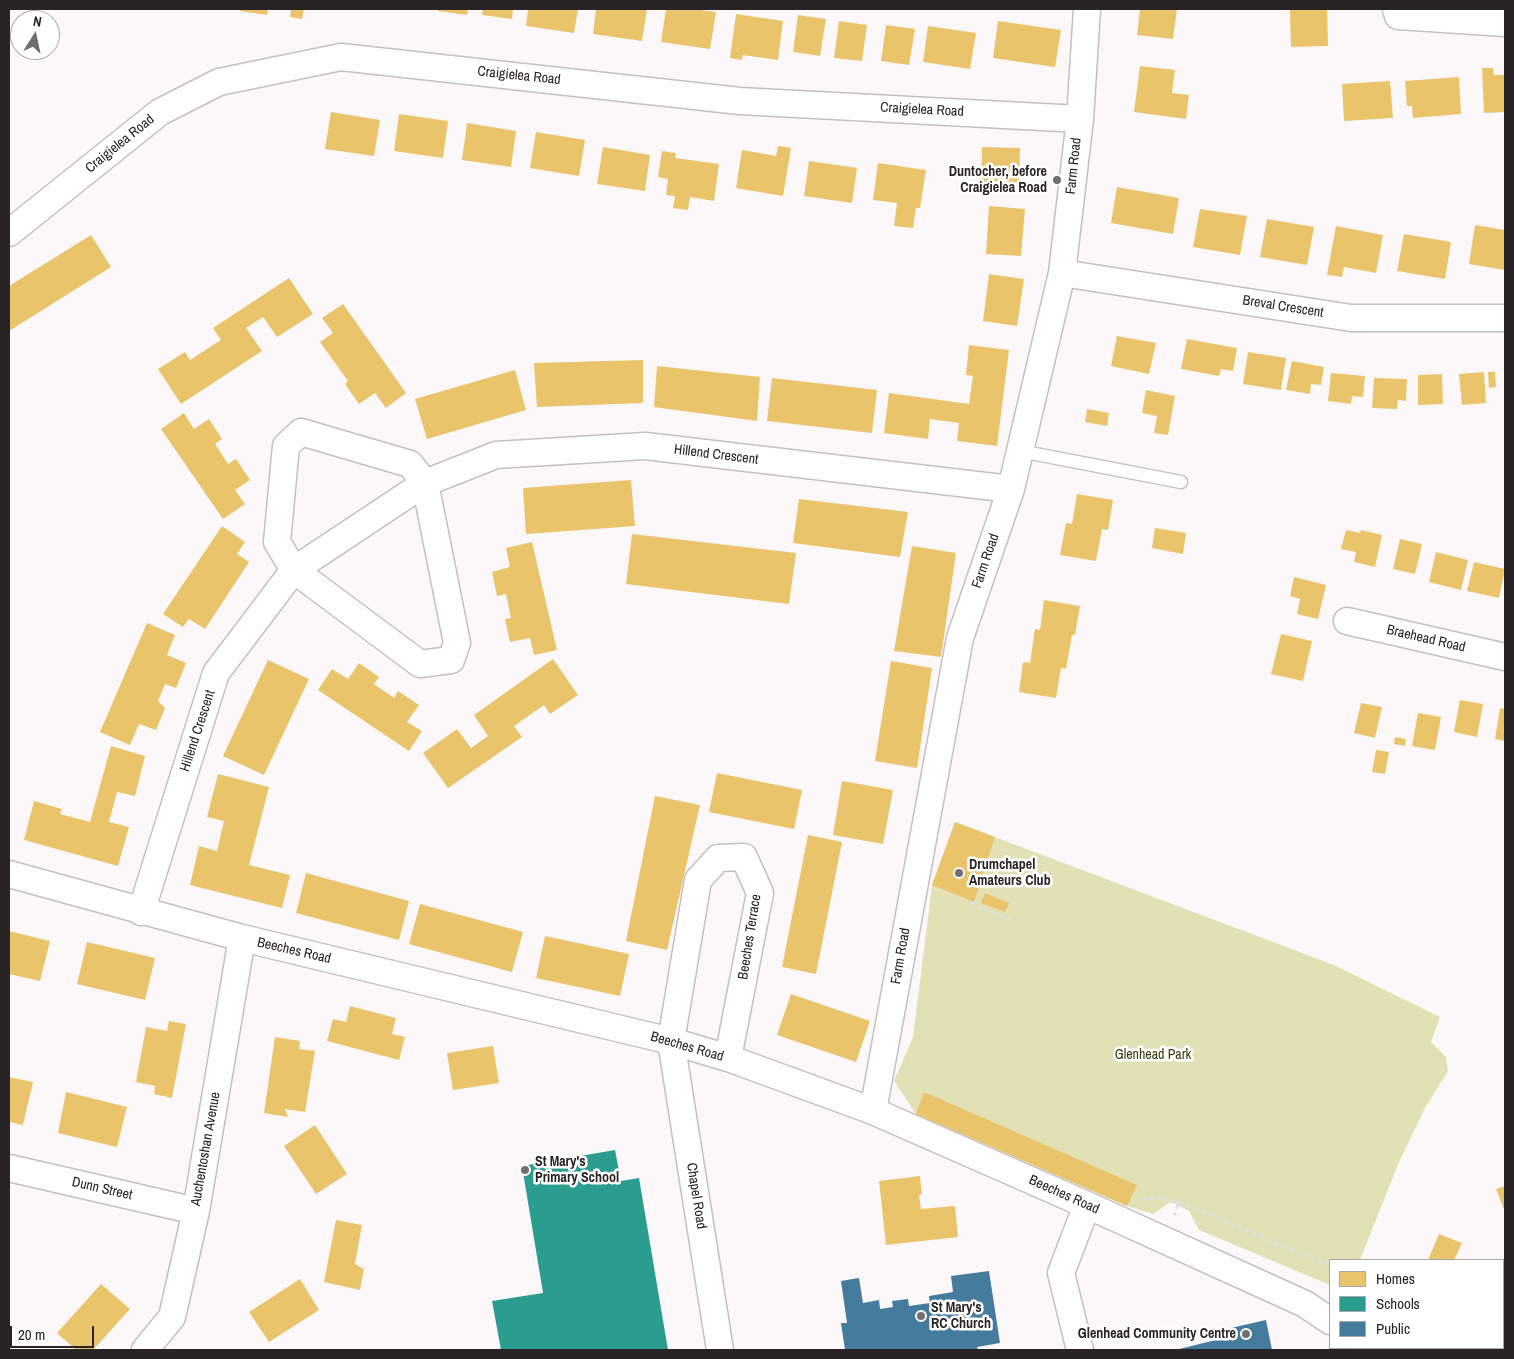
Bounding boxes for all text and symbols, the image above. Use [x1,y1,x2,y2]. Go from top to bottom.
north arrow [10,10,60,60]
text: N [32,12,43,31]
street label: Craigielea Road [477,63,561,89]
street label: Craigielea Road [880,99,964,121]
street label: Craigielea Road [82,111,158,177]
street label: Farm Road [1063,137,1085,195]
place label: Duntocher, before Craigielea Road [949,164,1047,196]
marker: Duntocher, before Craigielea Road [1051,174,1063,186]
street label: Breval Crescent [1241,292,1325,322]
street label: Hillend Crescent [673,441,759,469]
street label: Farm Road [969,531,1003,591]
street label: Braehead Road [1385,622,1467,656]
street label: Hillend Crescent [177,688,219,774]
place label: Drumchapel Amateurs Club [969,857,1051,890]
marker: Drumchapel Amateurs Club [953,867,965,879]
street label: Beeches Terrace [735,893,765,981]
street label: Farm Road [888,927,914,985]
street label: Beeches Road [255,934,333,968]
street label: Beeches Road [648,1029,726,1065]
park label: Glenhead Park [1115,1047,1191,1063]
street label: Auchentoshan Avenue [188,1091,224,1207]
place label: St Mary's Primary School [535,1154,619,1186]
street label: Chapel Road [682,1162,710,1230]
marker: St Mary's Primary School [519,1164,531,1176]
street label: Beeches Road [1026,1172,1102,1218]
street label: Dunn Street [70,1174,134,1204]
legend [1329,1259,1504,1349]
text: Homes [1376,1268,1415,1289]
text: Schools [1376,1293,1420,1314]
place label: St Mary's RC Church [931,1300,991,1332]
marker: St Mary's RC Church [915,1310,927,1322]
scale bar [12,1316,96,1348]
text: Public [1376,1318,1410,1339]
text: 20 m [18,1324,45,1345]
place label: Glenhead Community Centre [1078,1326,1236,1342]
marker: Glenhead Community Centre [1240,1328,1252,1340]

